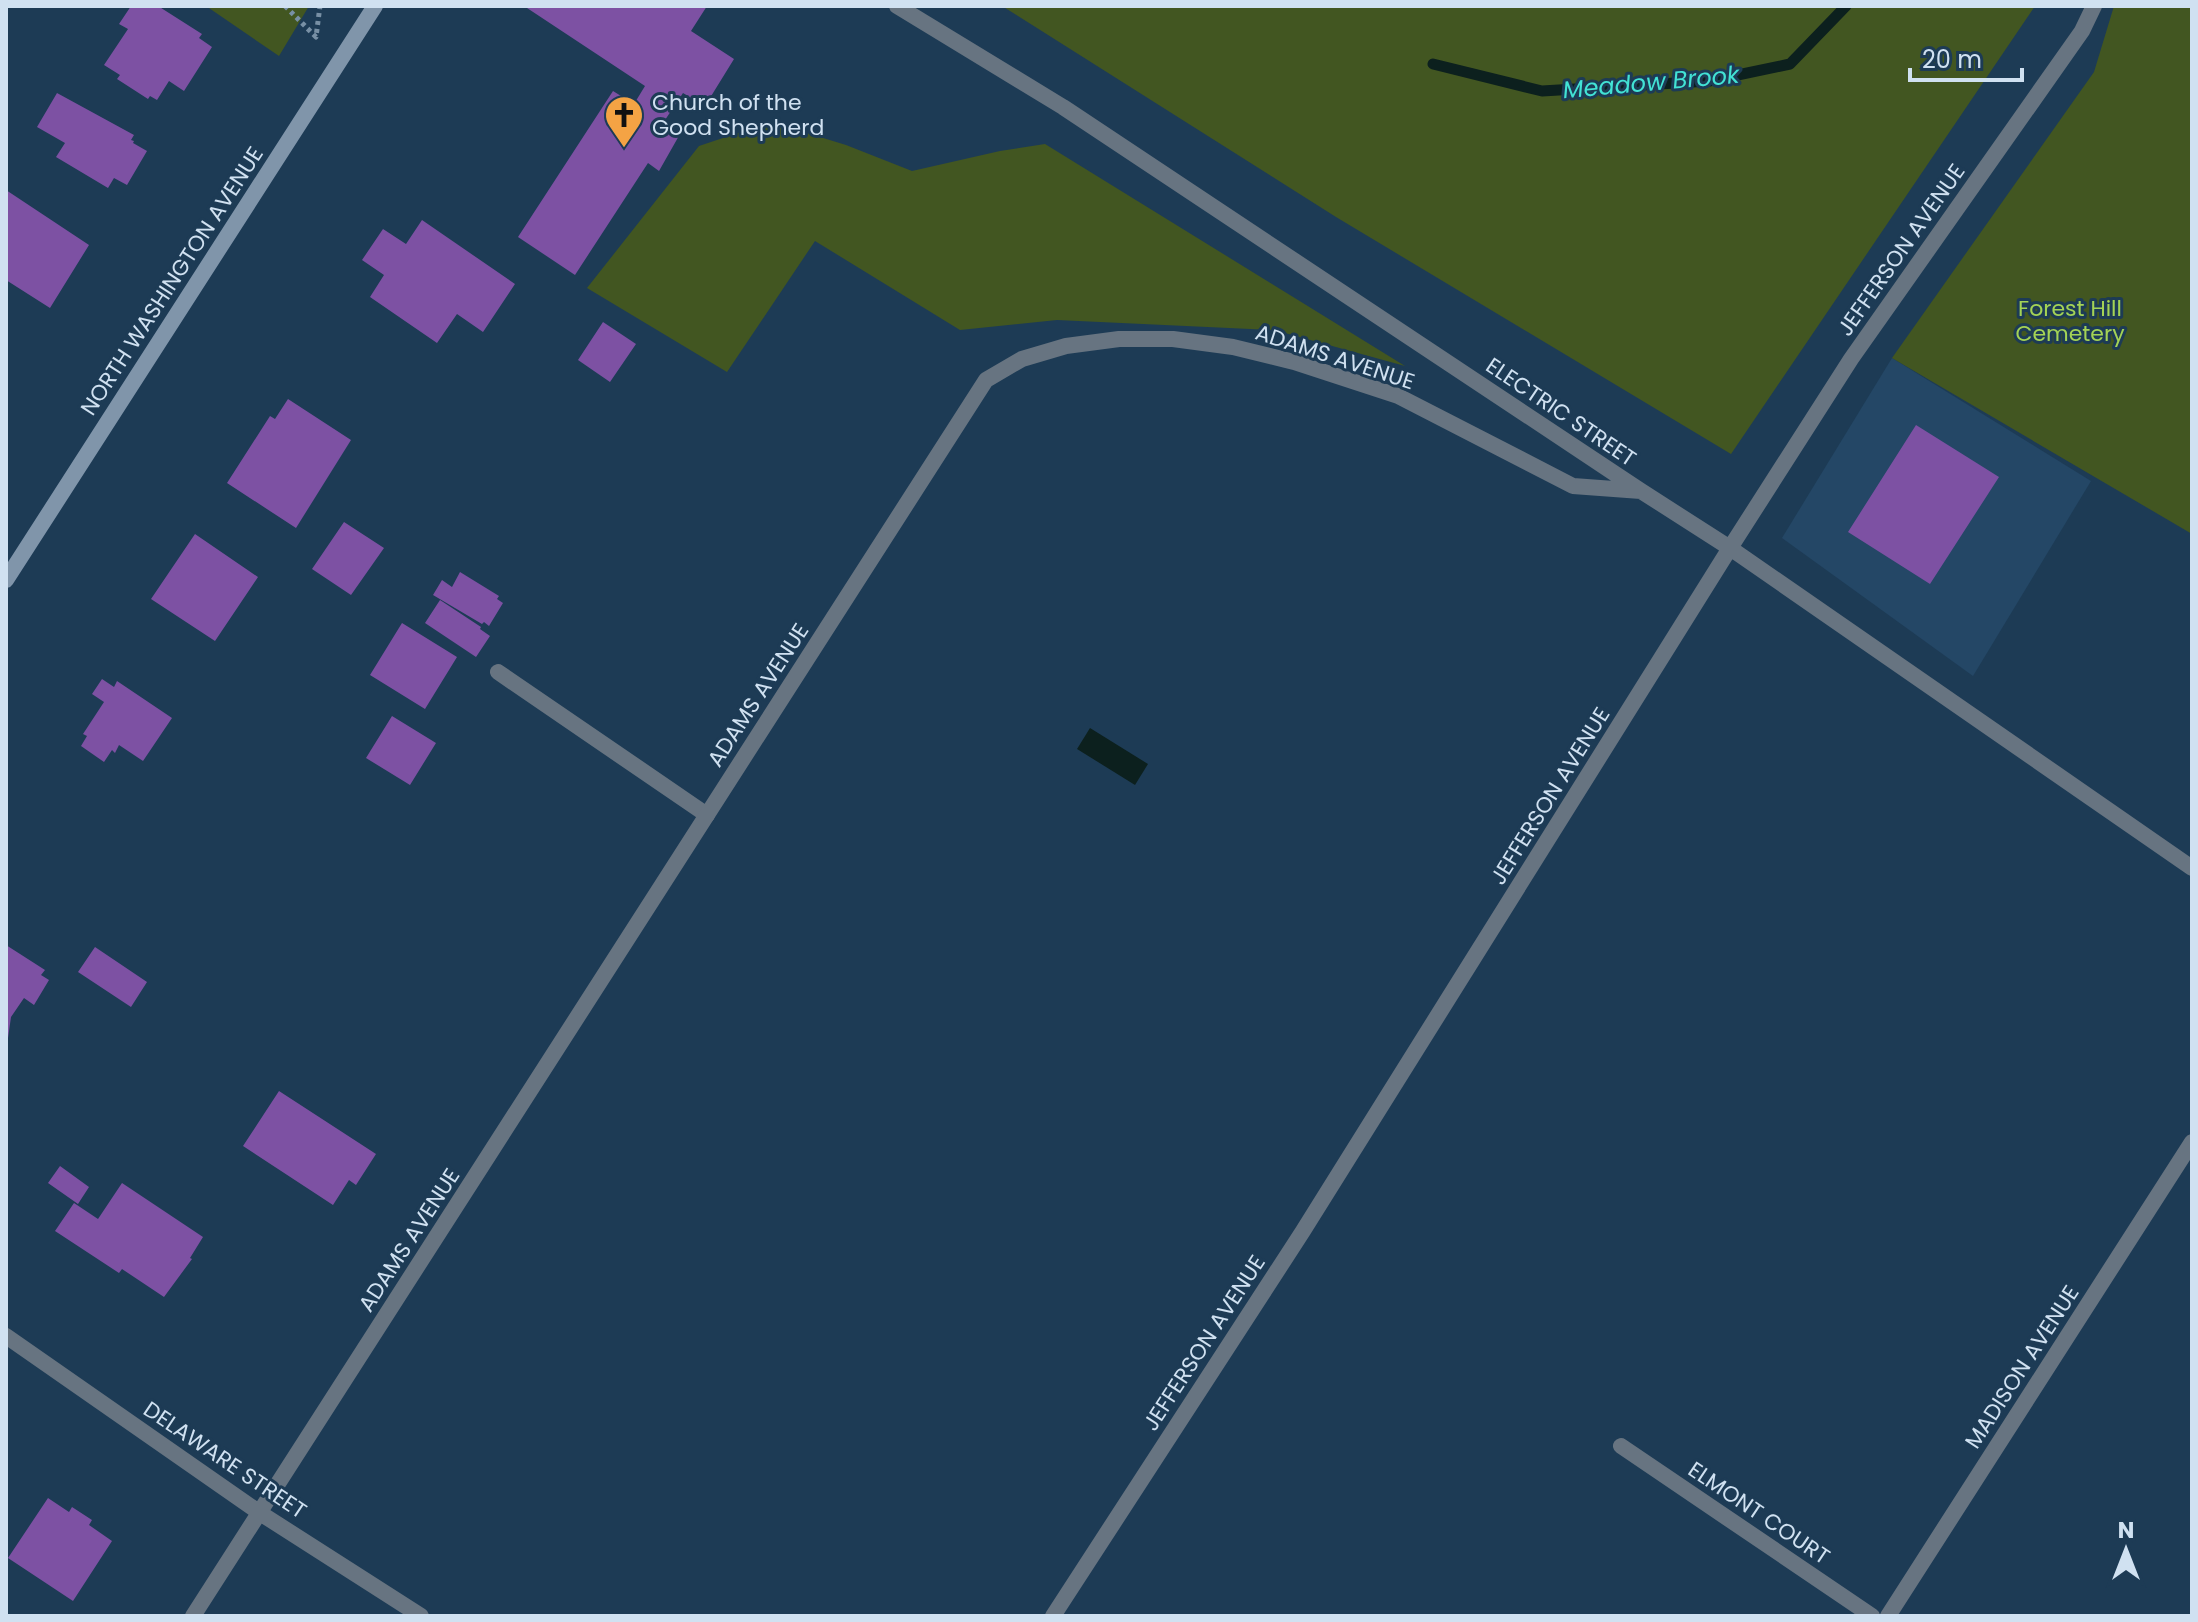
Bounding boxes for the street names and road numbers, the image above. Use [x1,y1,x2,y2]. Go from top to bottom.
street label: NORTH WASHINGTON AVENUE [73,141,271,421]
street label: JEFFERSON AVENUE [1830,158,1972,342]
street label: ADAMS AVENUE [1251,317,1419,397]
street label: ELECTRIC STREET [1480,350,1642,474]
street label: ADAMS AVENUE [700,617,816,773]
street label: JEFFERSON AVENUE [1483,701,1617,891]
street label: ADAMS AVENUE [351,1162,467,1318]
street label: JEFFERSON AVENUE [1135,1249,1273,1437]
street label: MADISON AVENUE [1958,1279,2086,1455]
street label: DELAWARE STREET [137,1394,313,1526]
street label: ELMONT COURT [1682,1454,1836,1572]

